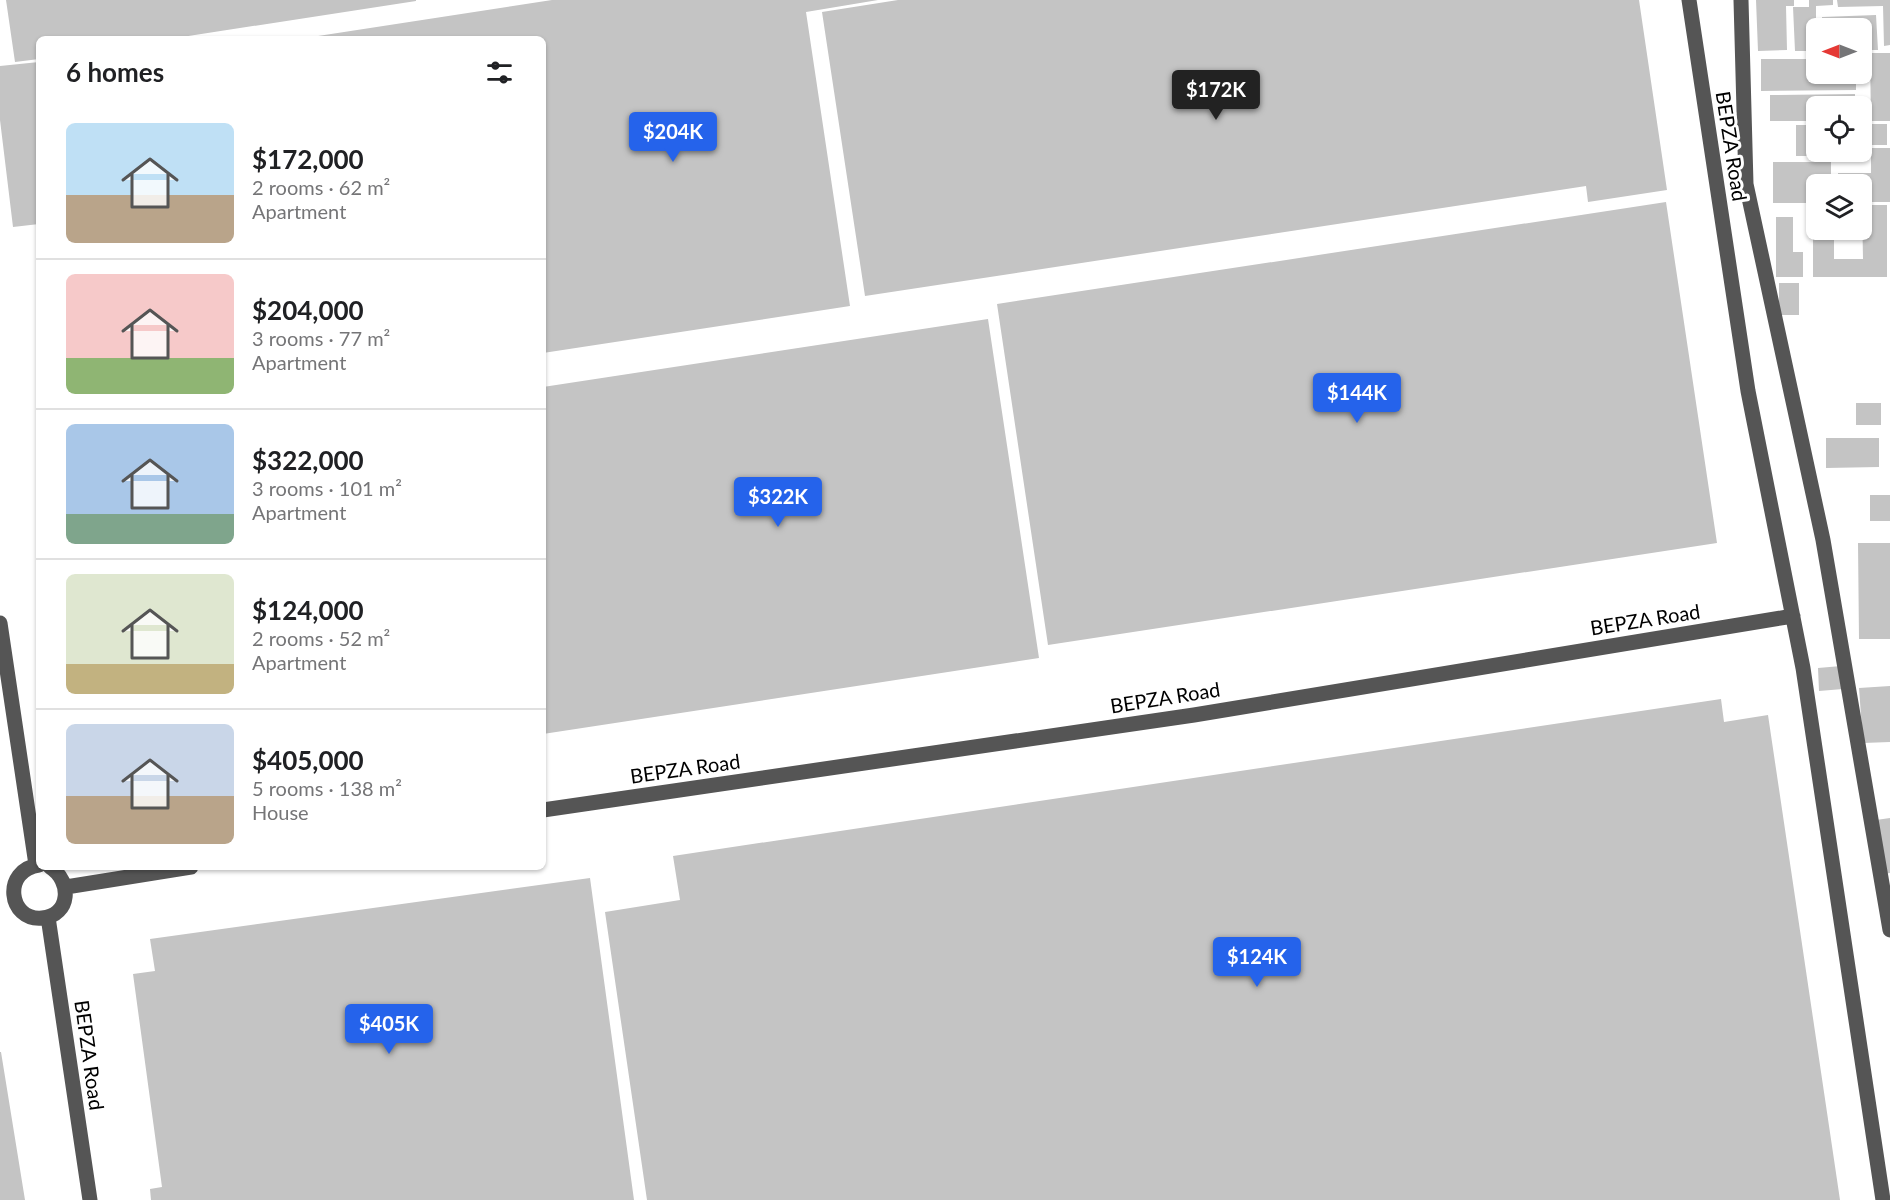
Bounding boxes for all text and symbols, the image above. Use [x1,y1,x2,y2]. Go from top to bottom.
north arrow [1806,18,1872,84]
map controls [1806,18,1872,240]
text: 6 homes [66,56,164,88]
icon: filters [483,56,516,89]
pin: $172K [1174,70,1258,121]
text: $172K [1186,77,1246,101]
street label: BEPZA Road [1711,89,1753,203]
button: locate [1806,96,1872,162]
pin: $204K [631,112,715,163]
text: $204K [643,119,703,143]
text: $172,000 [252,143,364,175]
icon: home [114,147,186,219]
button: layers [1806,174,1872,240]
text: 2 rooms · 62 m² [252,175,390,199]
text: Apartment [252,199,346,223]
text: $204,000 [252,294,364,326]
icon: home [114,298,186,370]
text: 3 rooms · 77 m² [252,326,390,350]
text: Apartment [252,350,346,374]
pin: $144K [1315,373,1399,424]
text: $144K [1327,380,1387,404]
text: $322,000 [252,444,364,476]
icon: home [114,448,186,520]
text: 3 rooms · 101 m² [252,476,402,500]
pin: $322K [736,477,820,528]
text: $322K [748,484,808,508]
text: Apartment [252,500,346,524]
text: $124,000 [252,594,364,626]
icon: home [114,598,186,670]
street label: BEPZA Road [1588,598,1702,640]
text: 2 rooms · 52 m² [252,626,390,650]
text: Apartment [252,650,346,674]
street label: BEPZA Road [1108,676,1222,718]
text: $405,000 [252,744,364,776]
icon: home [114,748,186,820]
street label: BEPZA Road [628,748,742,788]
text: 5 rooms · 138 m² [252,776,402,800]
text: House [252,800,309,824]
pin: $124K [1215,937,1299,988]
text: $124K [1227,944,1287,968]
street label: BEPZA Road [70,998,110,1112]
pin: $405K [347,1004,431,1055]
text: $405K [359,1011,419,1035]

